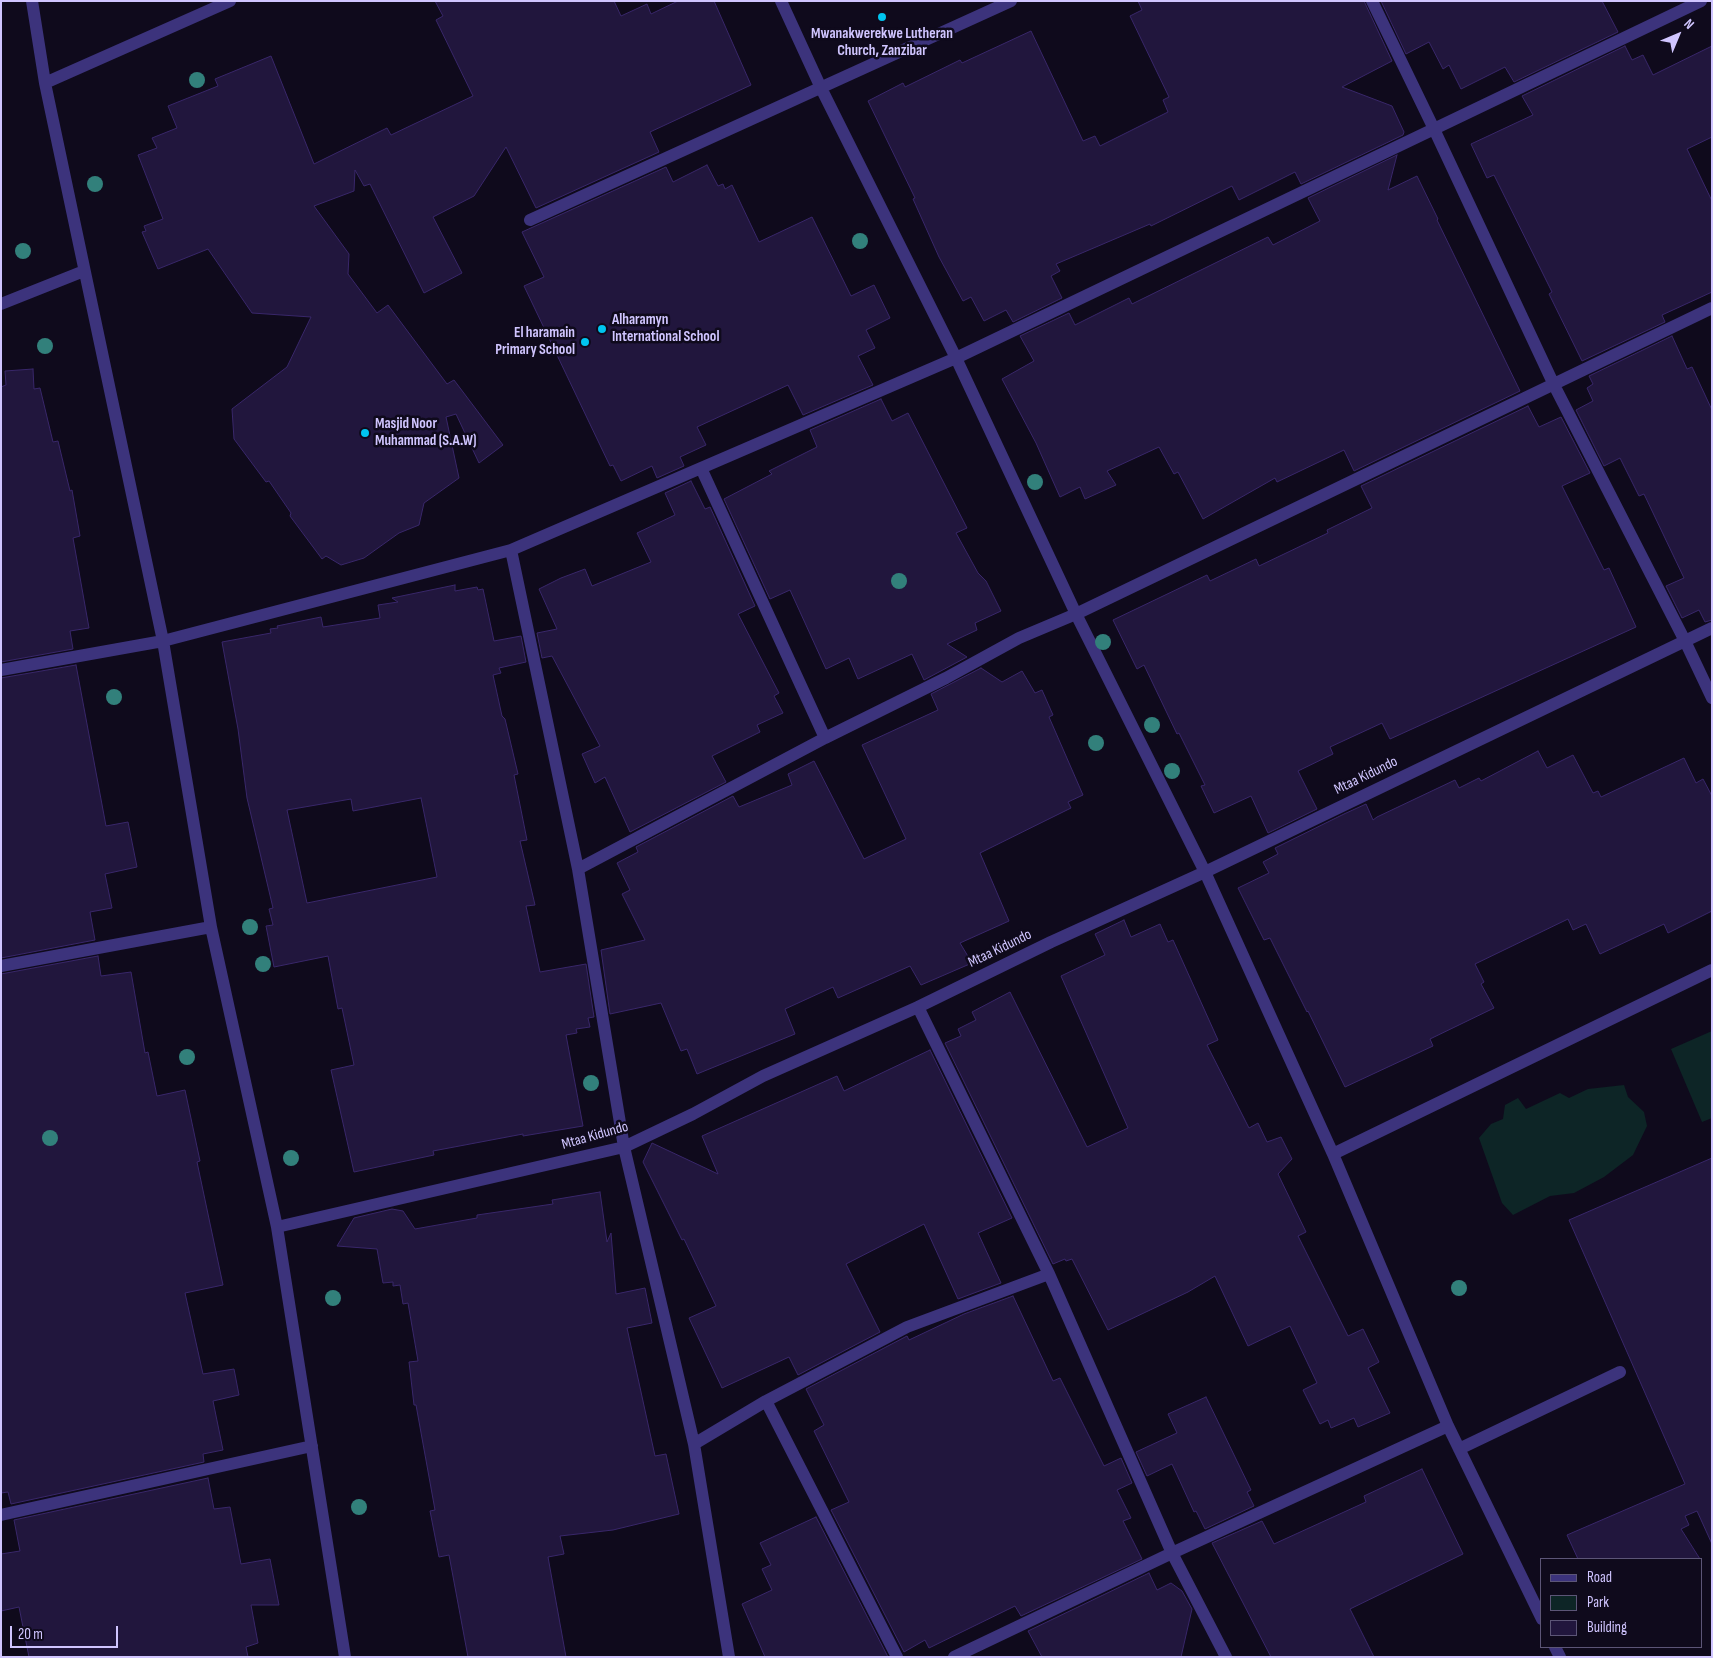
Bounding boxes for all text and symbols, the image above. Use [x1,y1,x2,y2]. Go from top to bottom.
north arrow [1653,10,1703,60]
marker: Mwanakwerekwe Lutheran Church, Zanzibar [876,11,888,23]
text: N [1680,15,1698,33]
place label: Mwanakwerekwe Lutheran Church, Zanzibar [811,25,953,60]
place label: Alharamyn International School [612,311,719,346]
marker: Alharamyn International School [596,323,608,335]
place label: El haramain Primary School [495,324,575,359]
marker: El haramain Primary School [579,336,591,348]
place label: Masjid Noor Muhammad (S.A.W) [375,415,477,450]
marker: Masjid Noor Muhammad (S.A.W) [359,427,371,439]
street label: Mtaa Kidundo [1331,753,1401,799]
street label: Mtaa Kidundo [965,926,1035,972]
street label: Mtaa Kidundo [560,1118,630,1154]
legend [1540,1558,1703,1648]
text: Road [1587,1568,1612,1587]
text: Park [1587,1593,1609,1612]
scale bar [12,1616,120,1648]
text: Building [1587,1618,1627,1637]
text: 20 m [18,1625,43,1644]

